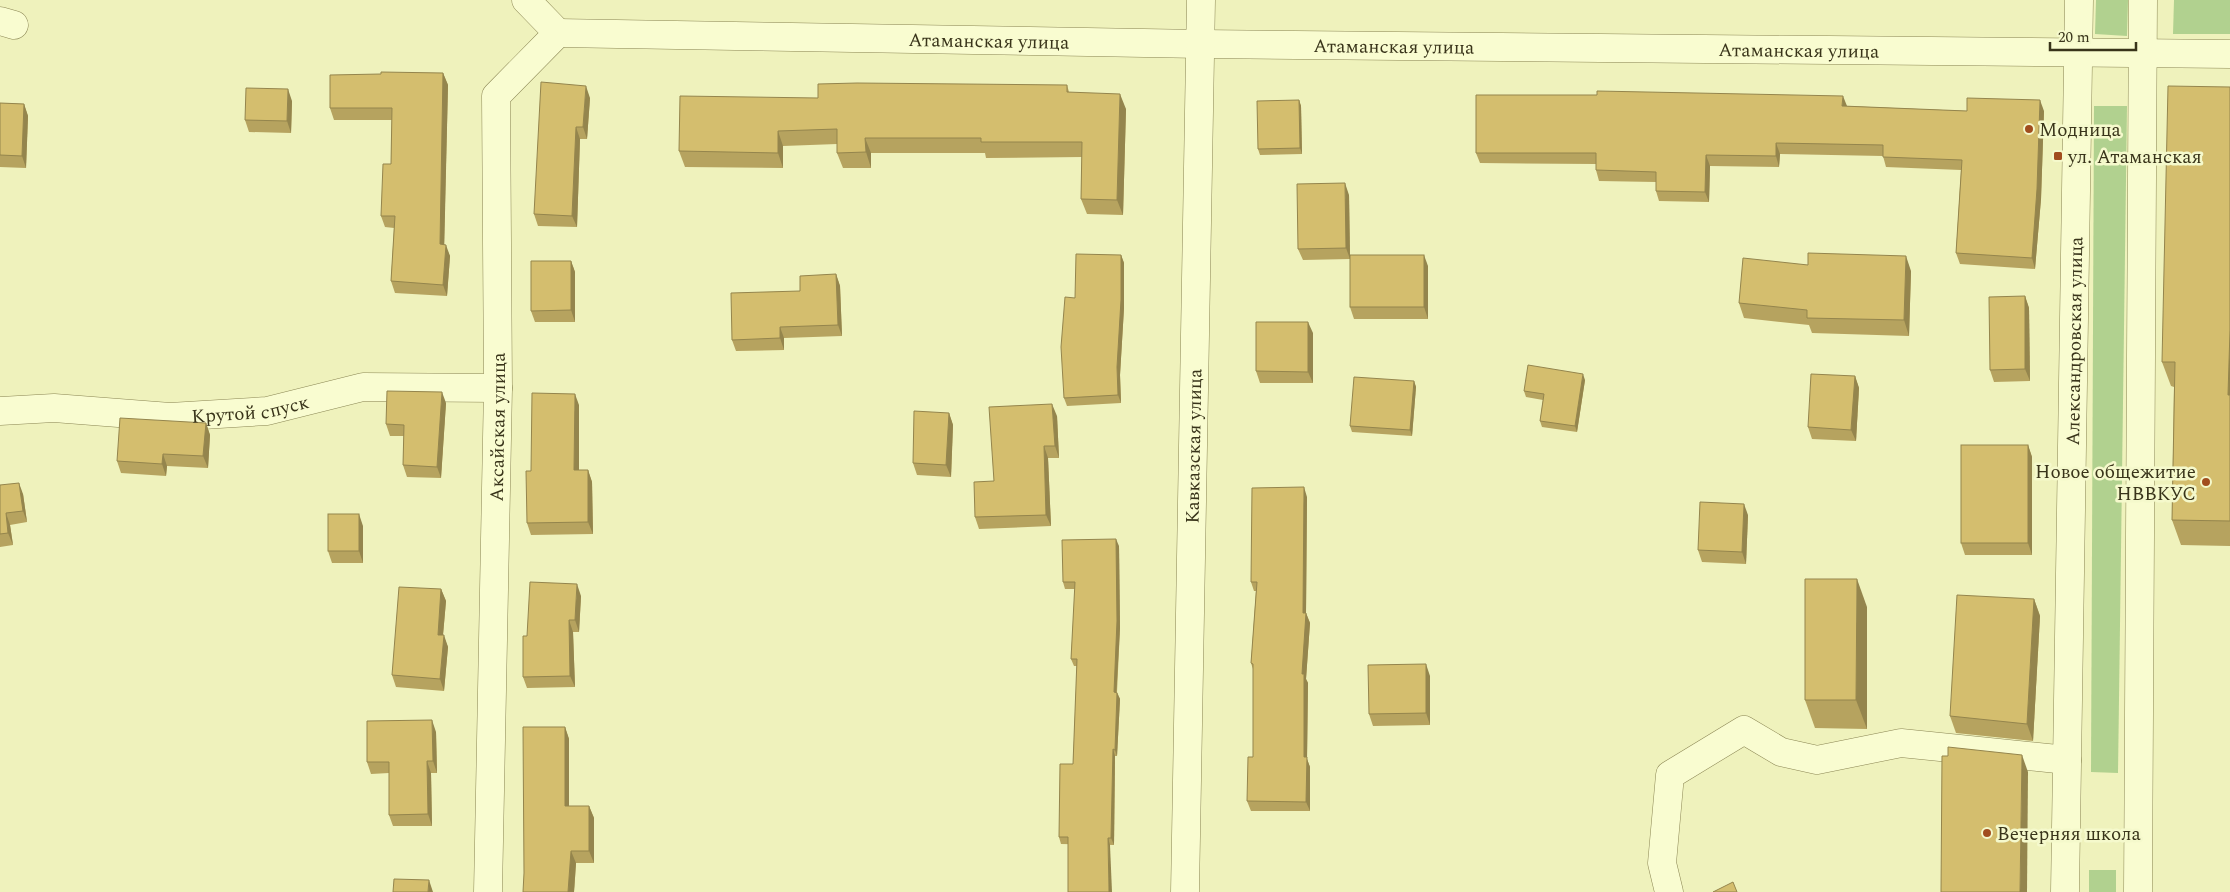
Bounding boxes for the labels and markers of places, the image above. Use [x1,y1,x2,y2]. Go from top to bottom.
place label: Модница [2039,116,2122,145]
marker: Модница [2023,123,2035,135]
place label: ул. Атаманская [2067,143,2202,172]
marker: ул. Атаманская [2052,150,2064,162]
place label: Новое общежитие НВВКУС [2035,458,2196,509]
marker: Новое общежитие НВВКУС [2200,476,2212,488]
place label: Вечерняя школа [1997,820,2141,849]
marker: Вечерняя школа [1981,827,1993,839]

